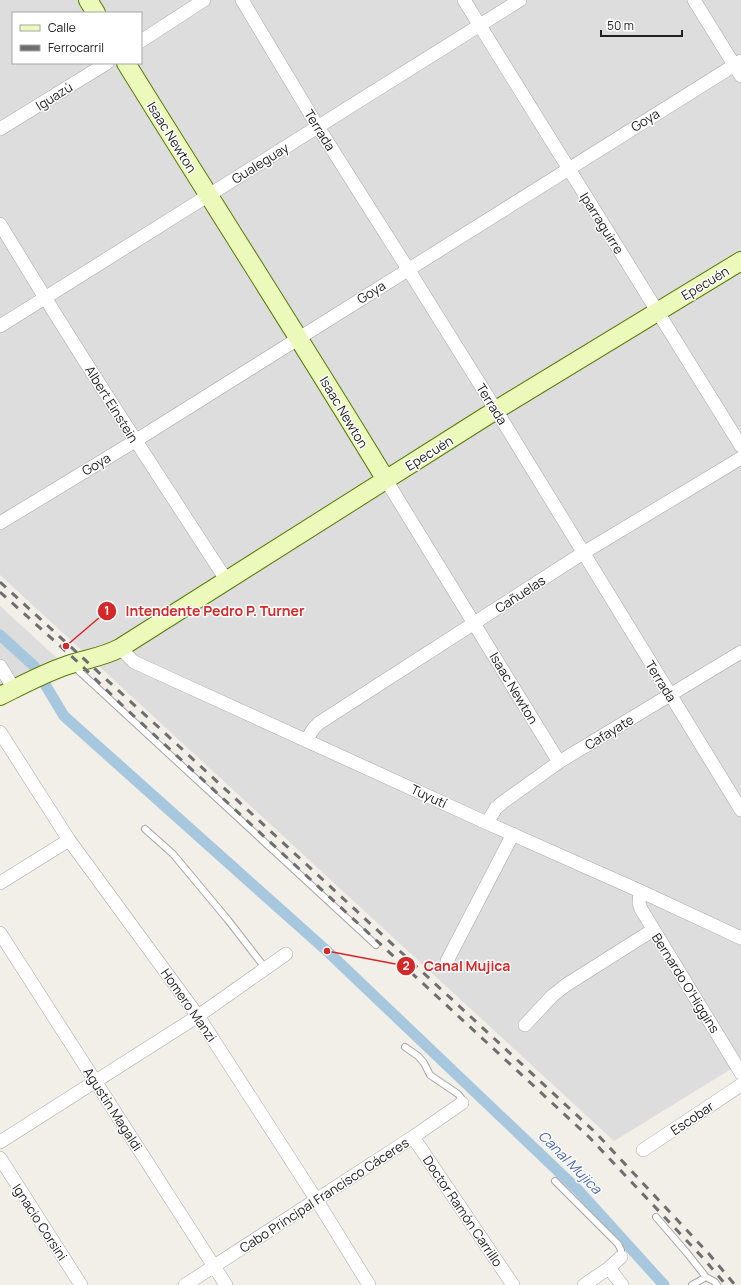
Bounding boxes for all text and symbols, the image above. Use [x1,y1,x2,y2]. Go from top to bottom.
legend [12,12,142,64]
scale bar [601,12,682,38]
text: 50 m [607,17,634,34]
text: Calle [48,19,76,36]
text: Ferrocarril [48,39,104,56]
street label: Iguazú [32,78,76,114]
street label: Isaac Newton [143,98,201,176]
street label: Goya [627,104,663,136]
street label: Terrada [300,106,340,154]
street label: Gualeguay [228,138,292,188]
street label: Iparraguirre [576,189,628,258]
street label: Epecuén [678,262,732,304]
street label: Goya [353,276,389,308]
street label: Albert Einstein [81,362,143,446]
street label: Isaac Newton [316,373,372,451]
street label: Terrada [472,380,512,428]
street label: Epecuén [402,431,456,475]
street label: Goya [78,448,114,480]
street label: Cañuelas [491,571,549,617]
callout: Intendente Pedro P. Turner [97,598,312,624]
text: Intendente Pedro P. Turner [125,601,305,620]
text: 1 [104,602,110,619]
street label: Isaac Newton [486,649,542,727]
street label: Terrada [641,657,681,705]
street label: Cafayate [581,710,637,754]
street label: Tuyutí [408,780,450,812]
street label: Bernardo O'Higgins [648,930,724,1037]
callout: Canal Mujica [396,953,518,979]
text: Canal Mujica [424,956,510,975]
text: 2 [402,957,410,974]
street label: Homero Manzi [157,965,221,1045]
street label: Agustín Magaldi [79,1064,147,1154]
street label: Escobar [667,1097,717,1139]
water label: Canal Mujica [535,1126,607,1198]
street label: Cabo Principal Francisco Cáceres [236,1133,412,1257]
street label: Doctor Ramón Carrillo [419,1152,507,1270]
street label: Ignacio Corsini [8,1180,72,1264]

